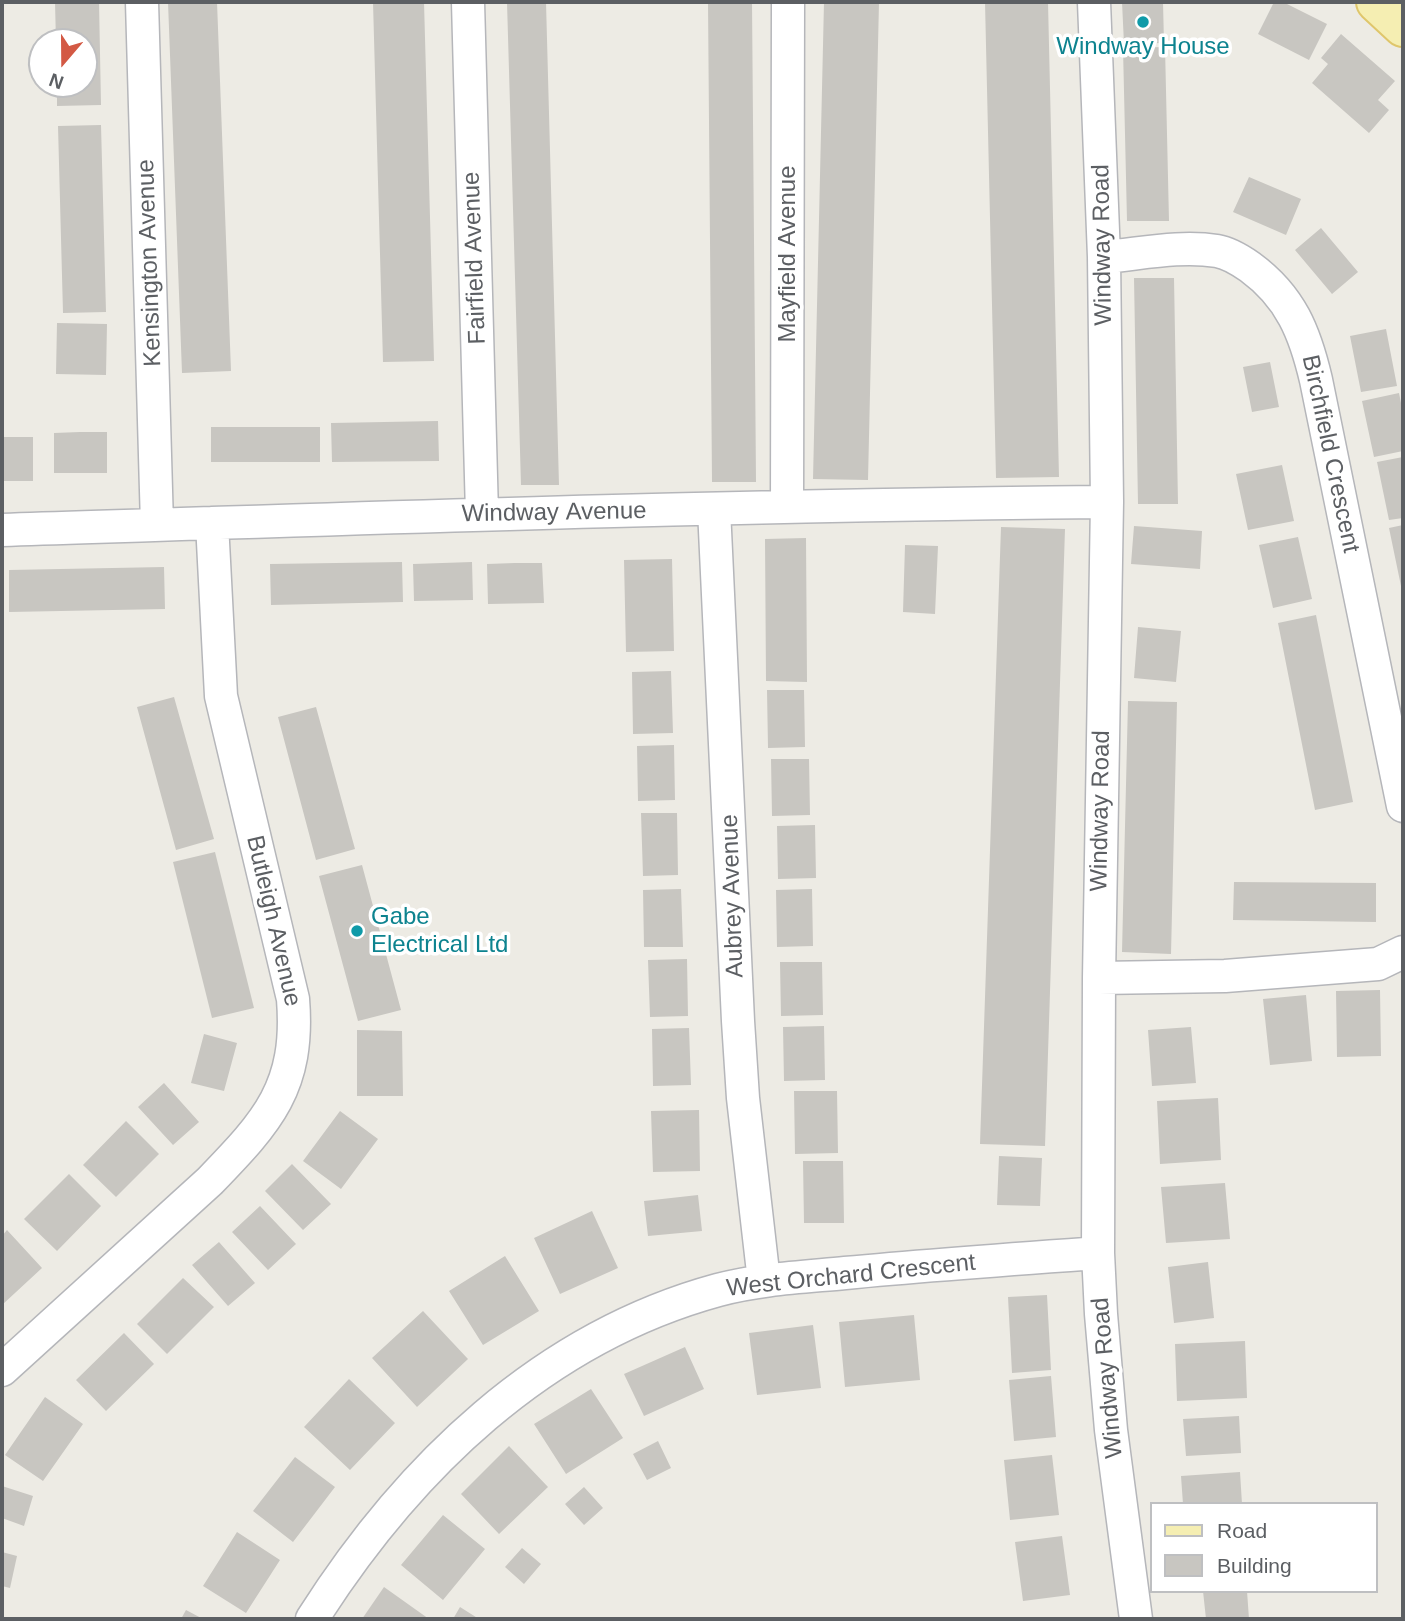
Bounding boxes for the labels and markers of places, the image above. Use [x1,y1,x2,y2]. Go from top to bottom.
marker: Windway House [1135,14,1151,30]
place label: Windway House [1056,33,1230,61]
place label: Gabe Electrical Ltd [371,903,508,959]
marker: Gabe Electrical Ltd [349,923,365,939]

